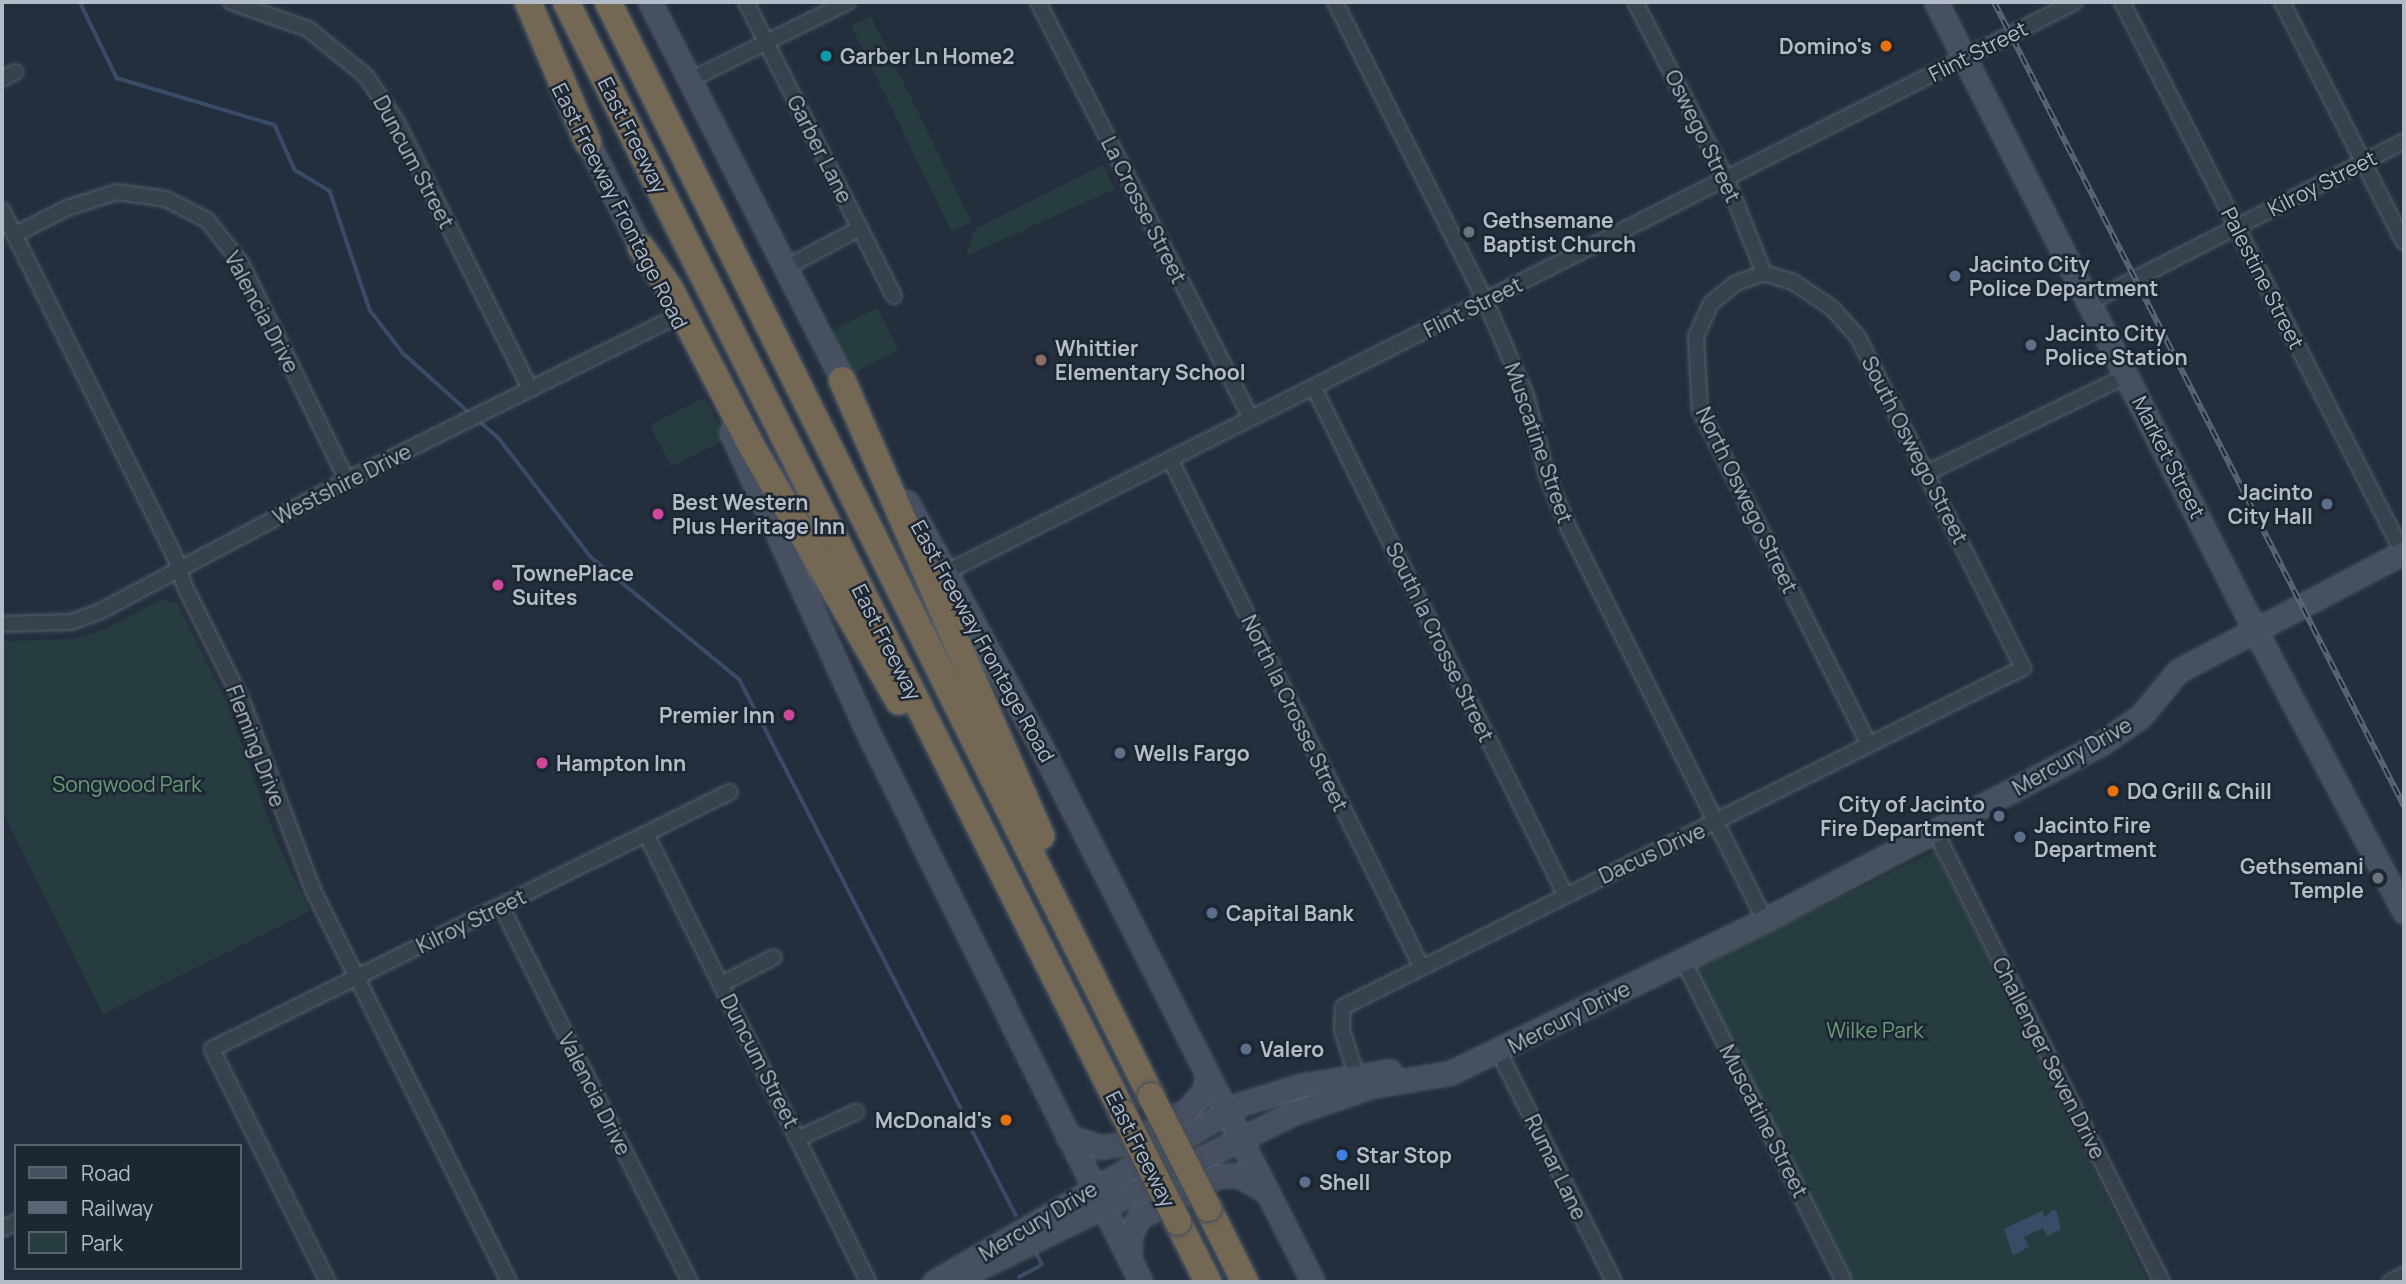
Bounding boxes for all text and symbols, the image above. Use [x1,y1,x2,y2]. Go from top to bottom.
street label: Flint Street [1925,15,2031,87]
place label: Domino's [1779,33,1872,59]
marker: Domino's [1878,38,1894,54]
place label: Garber Ln Home2 [840,43,1015,69]
marker: Garber Ln Home2 [818,48,834,64]
street label: Oswego Street [1660,66,1746,206]
street label: East Freeway [593,73,673,197]
street label: East Freeway Frontage Road [547,79,693,333]
street label: Duncum Street [368,91,460,233]
street label: Garber Lane [782,91,858,207]
street label: La Crosse Street [1096,132,1192,288]
street label: Kilroy Street [2263,145,2381,221]
street label: Palestine Street [2216,203,2310,353]
place label: Gethsemane Baptist Church [1483,207,1636,257]
marker: Gethsemane Baptist Church [1461,224,1477,240]
street label: Valencia Drive [219,247,305,377]
place label: Jacinto City Police Department [1969,251,2158,301]
marker: Jacinto City Police Department [1947,268,1963,284]
street label: Flint Street [1420,271,1526,343]
place label: Jacinto City Police Station [2045,320,2188,370]
place label: Whittier Elementary School [1055,335,1246,385]
marker: Jacinto City Police Station [2023,337,2039,353]
marker: Whittier Elementary School [1033,352,1049,368]
street label: South Oswego Street [1857,352,1973,548]
street label: Muscatine Street [1500,359,1578,527]
street label: Market Street [2127,392,2211,522]
street label: North Oswego Street [1691,403,1803,597]
street label: Westshire Drive [269,438,415,530]
place label: Jacinto City Hall [2228,479,2313,529]
place label: Best Western Plus Heritage Inn [672,489,845,539]
marker: Jacinto City Hall [2319,496,2335,512]
marker: Best Western Plus Heritage Inn [650,506,666,522]
street label: East Freeway Frontage Road [906,516,1060,766]
street label: South la Crosse Street [1381,538,1499,746]
place label: TownePlace Suites [512,560,634,610]
marker: TownePlace Suites [490,577,506,593]
street label: East Freeway [847,580,927,704]
street label: North la Crosse Street [1237,611,1353,815]
street label: Fleming Drive [221,682,291,810]
place label: Premier Inn [659,702,775,728]
marker: Premier Inn [781,707,797,723]
street label: Mercury Drive [2008,712,2136,800]
place label: Wells Fargo [1134,740,1250,766]
marker: Wells Fargo [1112,745,1128,761]
place label: Hampton Inn [556,750,686,776]
marker: Hampton Inn [534,755,550,771]
park label: Songwood Park [52,771,202,797]
place label: DQ Grill & Chill [2127,778,2272,804]
marker: DQ Grill & Chill [2105,783,2121,799]
place label: City of Jacinto Fire Department [1820,791,1985,841]
marker: City of Jacinto Fire Department [1991,808,2007,824]
place label: Jacinto Fire Department [2034,812,2157,862]
street label: Dacus Drive [1595,817,1709,889]
marker: Jacinto Fire Department [2012,829,2028,845]
place label: Gethsemani Temple [2240,853,2364,903]
marker: Gethsemani Temple [2370,870,2386,886]
street label: Kilroy Street [412,884,530,958]
place label: Capital Bank [1226,900,1353,926]
marker: Capital Bank [1204,905,1220,921]
street label: Challenger Seven Drive [1987,953,2111,1163]
street label: Mercury Drive [1504,976,1634,1058]
street label: Duncum Street [715,990,805,1132]
park label: Wilke Park [1826,1017,1924,1043]
street label: Valencia Drive [553,1029,637,1159]
place label: Valero [1260,1036,1324,1062]
street label: Muscatine Street [1715,1040,1813,1202]
marker: Valero [1238,1041,1254,1057]
street label: East Freeway [1101,1087,1181,1211]
place label: McDonald's [875,1107,992,1133]
street label: Rumar Lane [1520,1110,1592,1224]
marker: McDonald's [998,1112,1014,1128]
place label: Star Stop [1356,1142,1452,1168]
legend [14,1144,242,1270]
marker: Star Stop [1334,1147,1350,1163]
text: Road [81,1159,131,1187]
place label: Shell [1319,1169,1370,1195]
marker: Shell [1297,1174,1313,1190]
street label: Mercury Drive [974,1176,1102,1266]
text: Railway [81,1194,153,1222]
text: Park [81,1229,123,1257]

